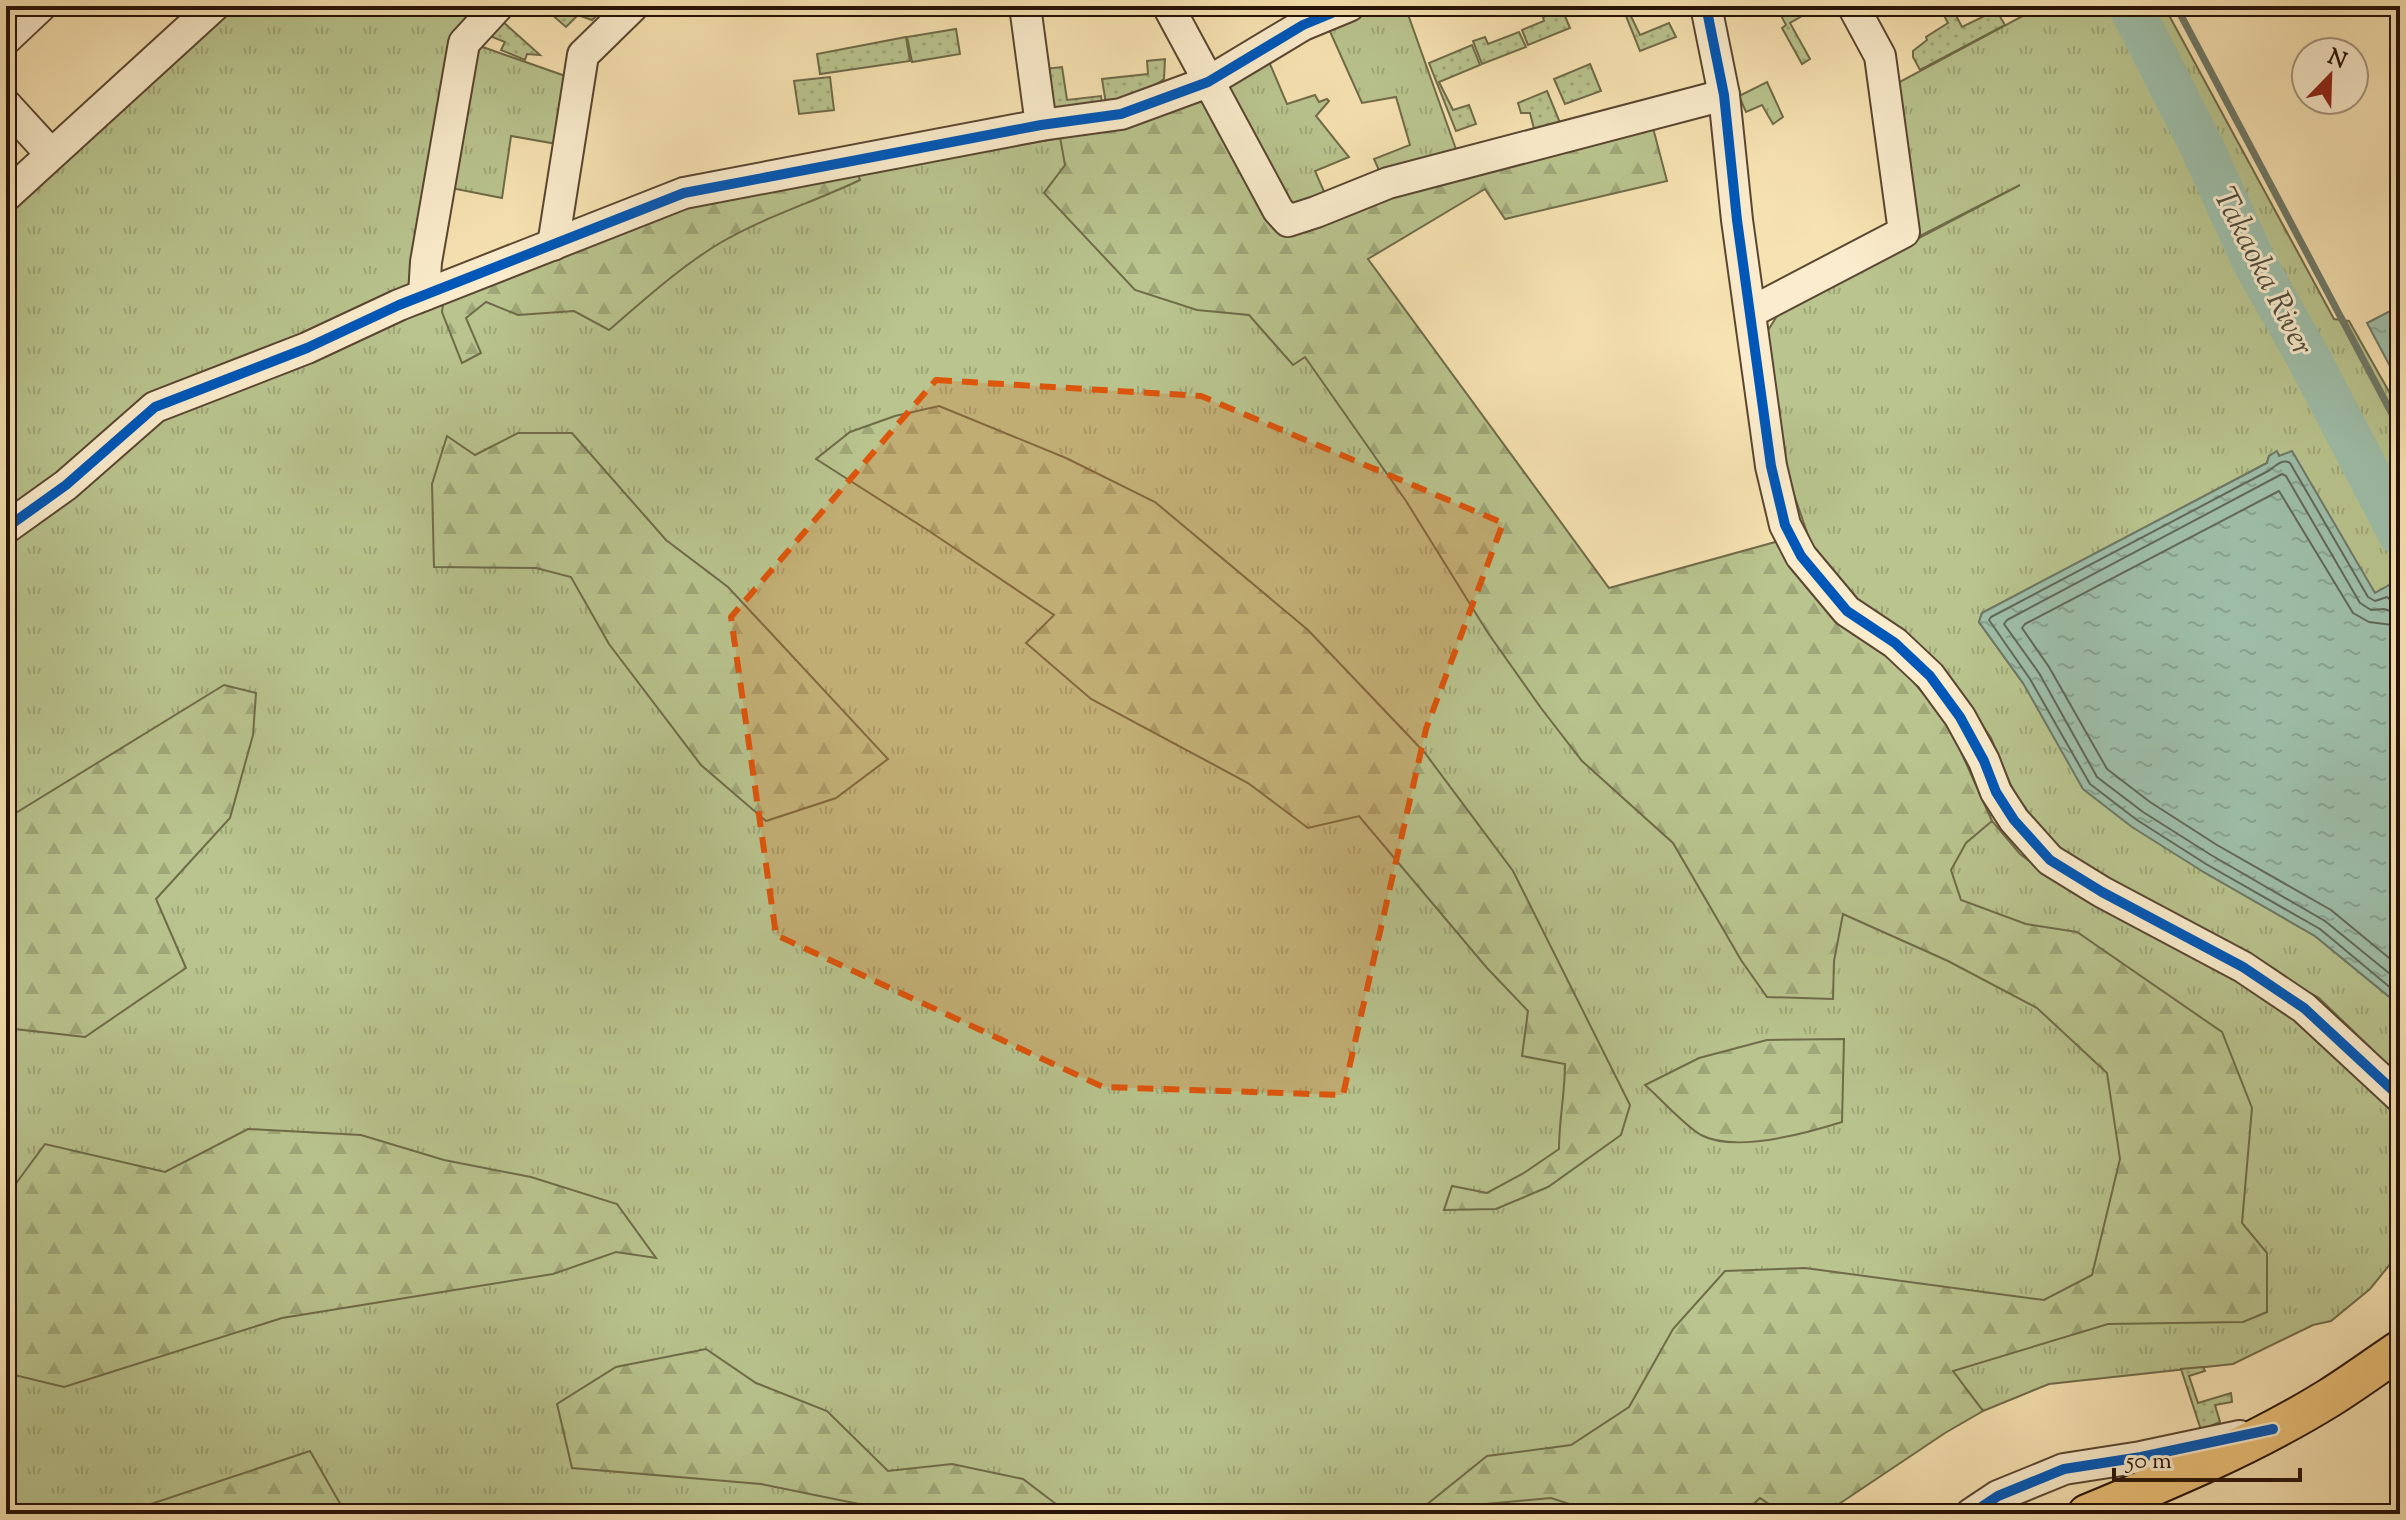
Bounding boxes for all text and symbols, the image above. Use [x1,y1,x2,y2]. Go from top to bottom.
north arrow [2290,36,2370,116]
text: N [2322,42,2351,79]
water label: Takaoka River [2200,180,2324,364]
scale bar [2114,1432,2300,1482]
text: 50 m [2124,1445,2172,1479]

